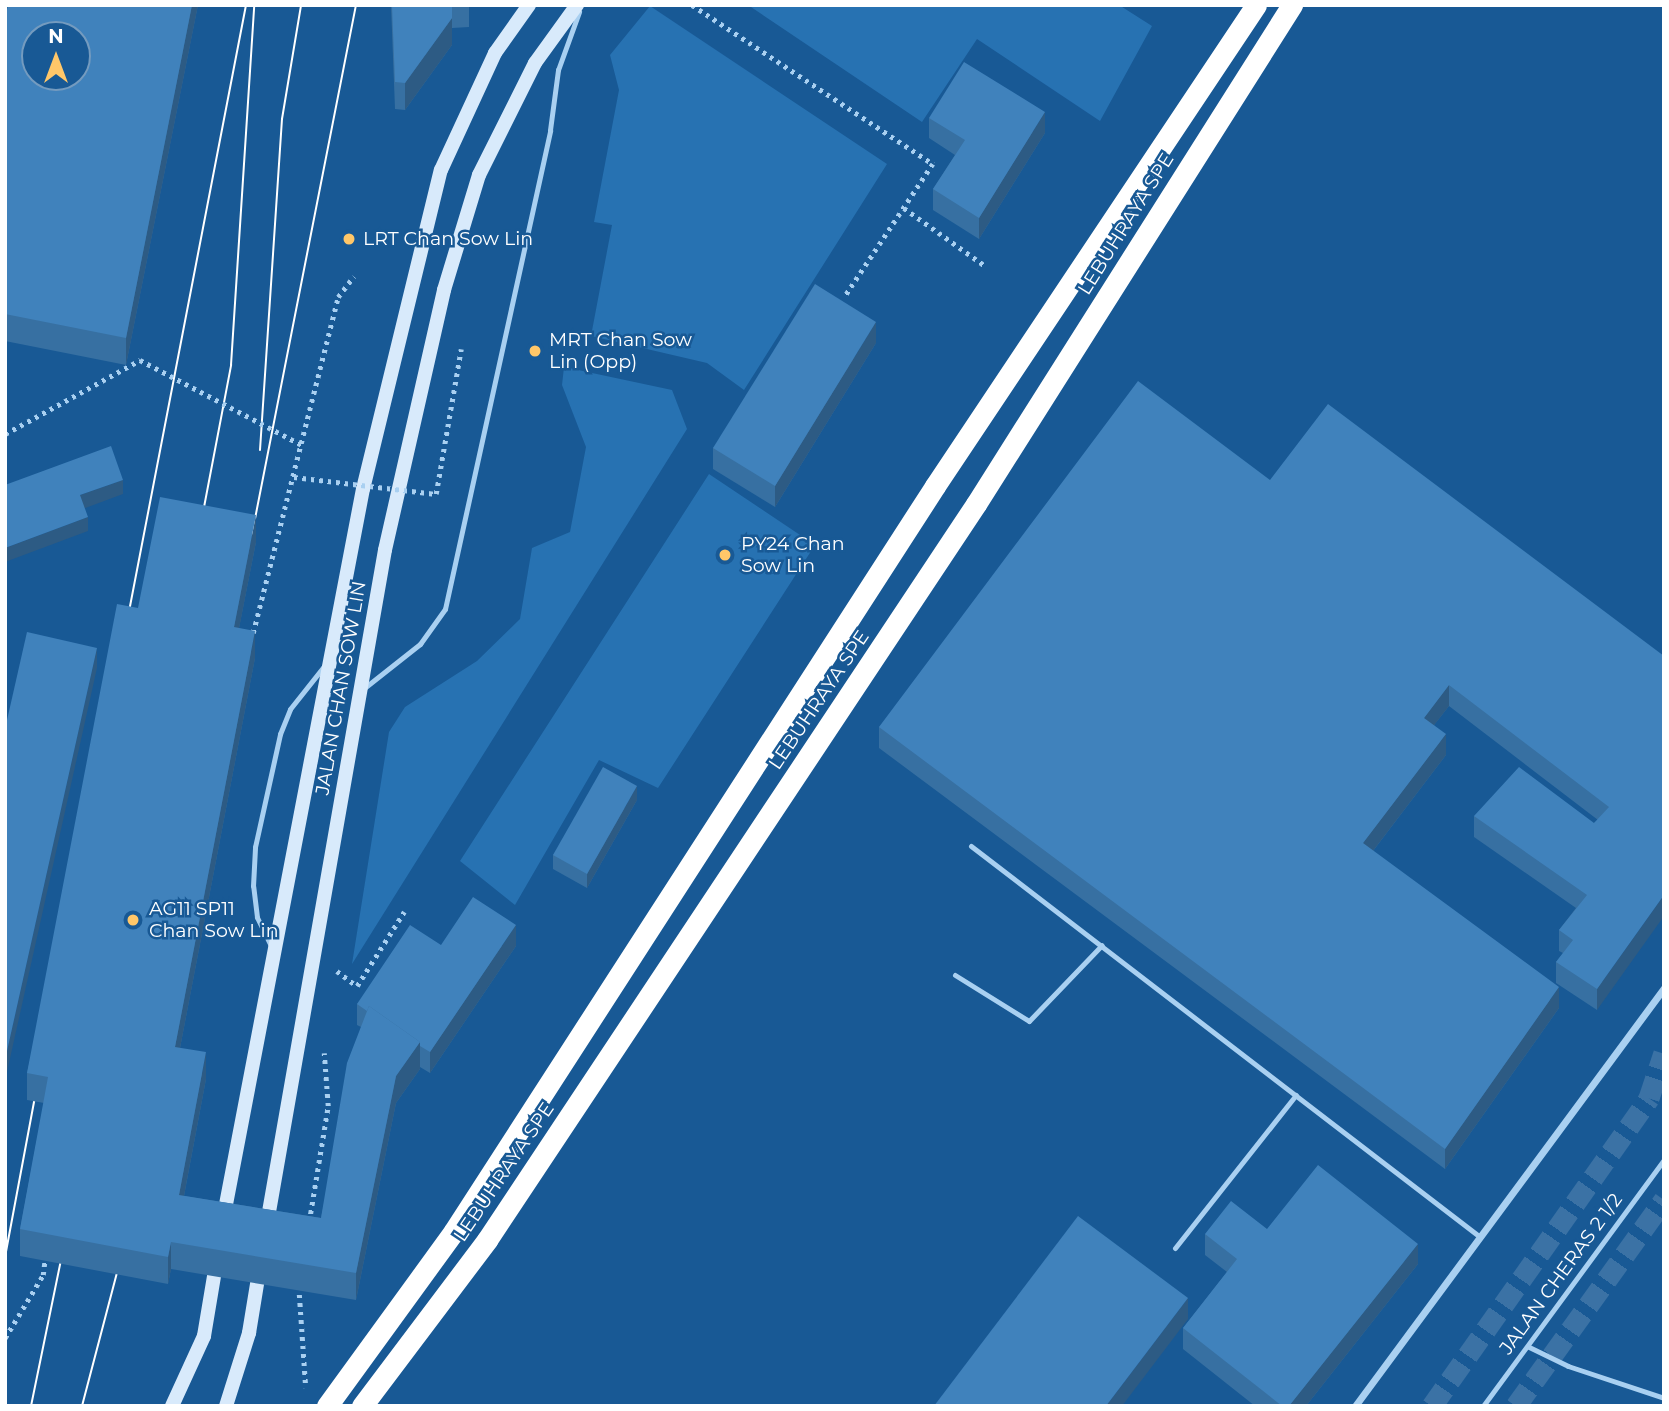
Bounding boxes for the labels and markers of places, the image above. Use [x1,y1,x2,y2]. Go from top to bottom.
place label: LRT Chan Sow Lin [363,228,533,250]
marker: LRT Chan Sow Lin [341,231,357,247]
place label: MRT Chan Sow Lin (Opp) [549,329,692,373]
marker: MRT Chan Sow Lin (Opp) [527,343,543,359]
place label: PY24 Chan Sow Lin [741,533,845,577]
marker: PY24 Chan Sow Lin [715,545,735,565]
place label: AG11 SP11 Chan Sow Lin [149,898,278,942]
marker: AG11 SP11 Chan Sow Lin [123,910,143,930]

